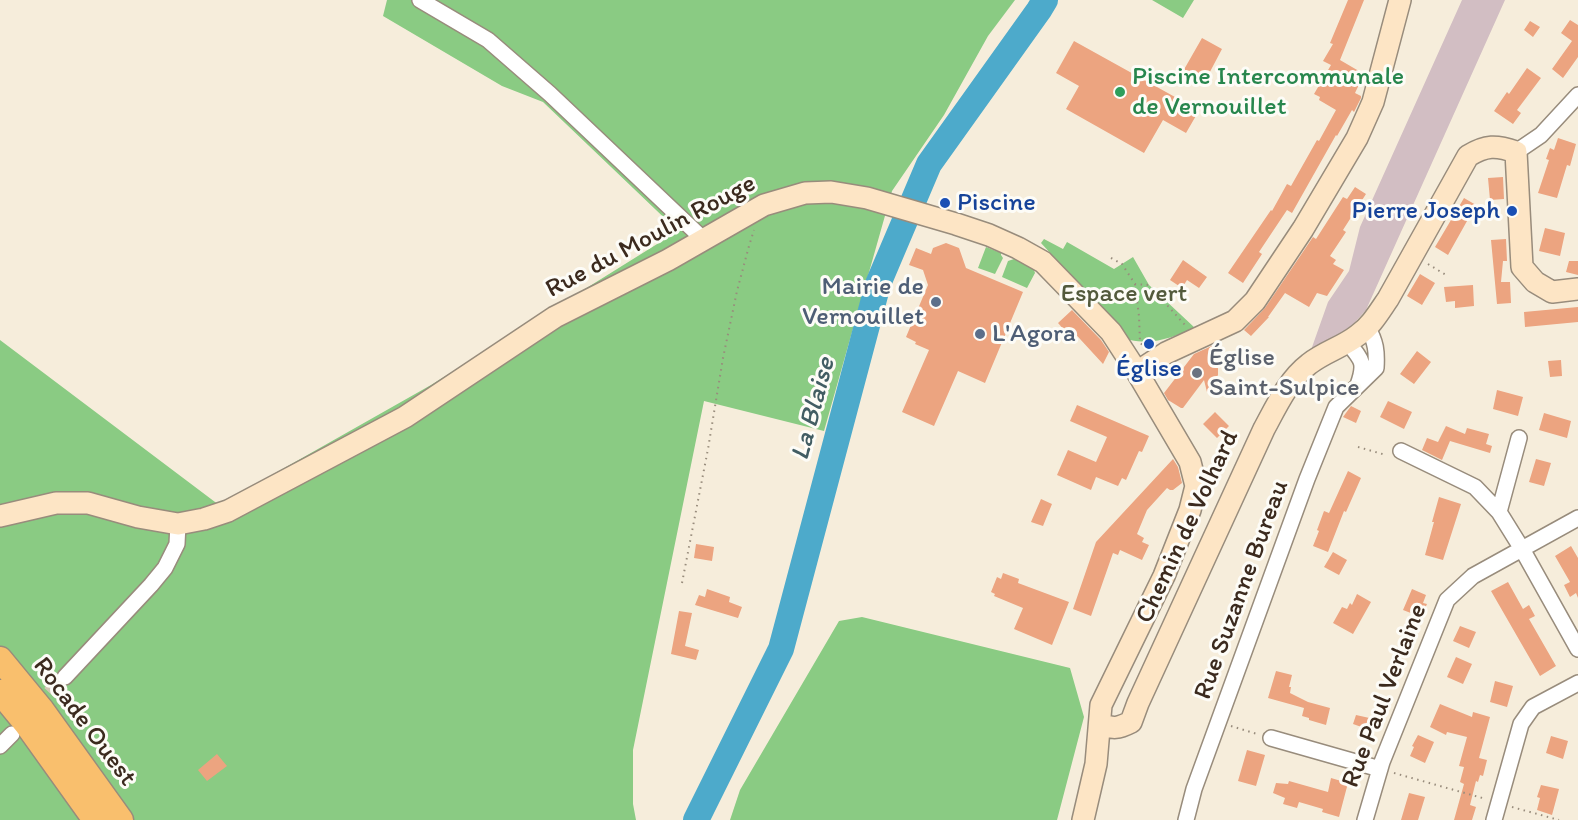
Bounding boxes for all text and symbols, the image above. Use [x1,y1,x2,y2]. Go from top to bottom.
place label: Piscine Intercommunale de Vernouillet [1132,61,1404,122]
marker: Piscine Intercommunale de Vernouillet [1113,85,1127,99]
street label: Rue du Moulin Rouge [541,168,761,306]
place label: Piscine [957,187,1036,219]
place label: Pierre Joseph [1352,195,1500,227]
marker: Piscine [938,196,952,210]
marker: Pierre Joseph [1505,204,1519,218]
place label: Mairie de Vernouillet [802,271,924,332]
park label: Espace vert [1061,278,1187,310]
marker: Mairie de Vernouillet [929,295,943,309]
place label: L'Agora [992,318,1076,350]
marker: L'Agora [973,327,987,341]
marker: Église [1142,337,1156,351]
place label: Église Saint-Sulpice [1209,342,1360,404]
place label: Église [1116,353,1182,385]
water label: La Blaise [785,354,843,464]
marker: Église Saint-Sulpice [1190,366,1204,380]
street label: Chemin de Volhard [1130,426,1246,628]
street label: Rue Suzanne Bureau [1188,476,1296,704]
street label: Rue Paul Verlaine [1336,600,1434,792]
street label: Rocade Ouest [25,652,143,792]

